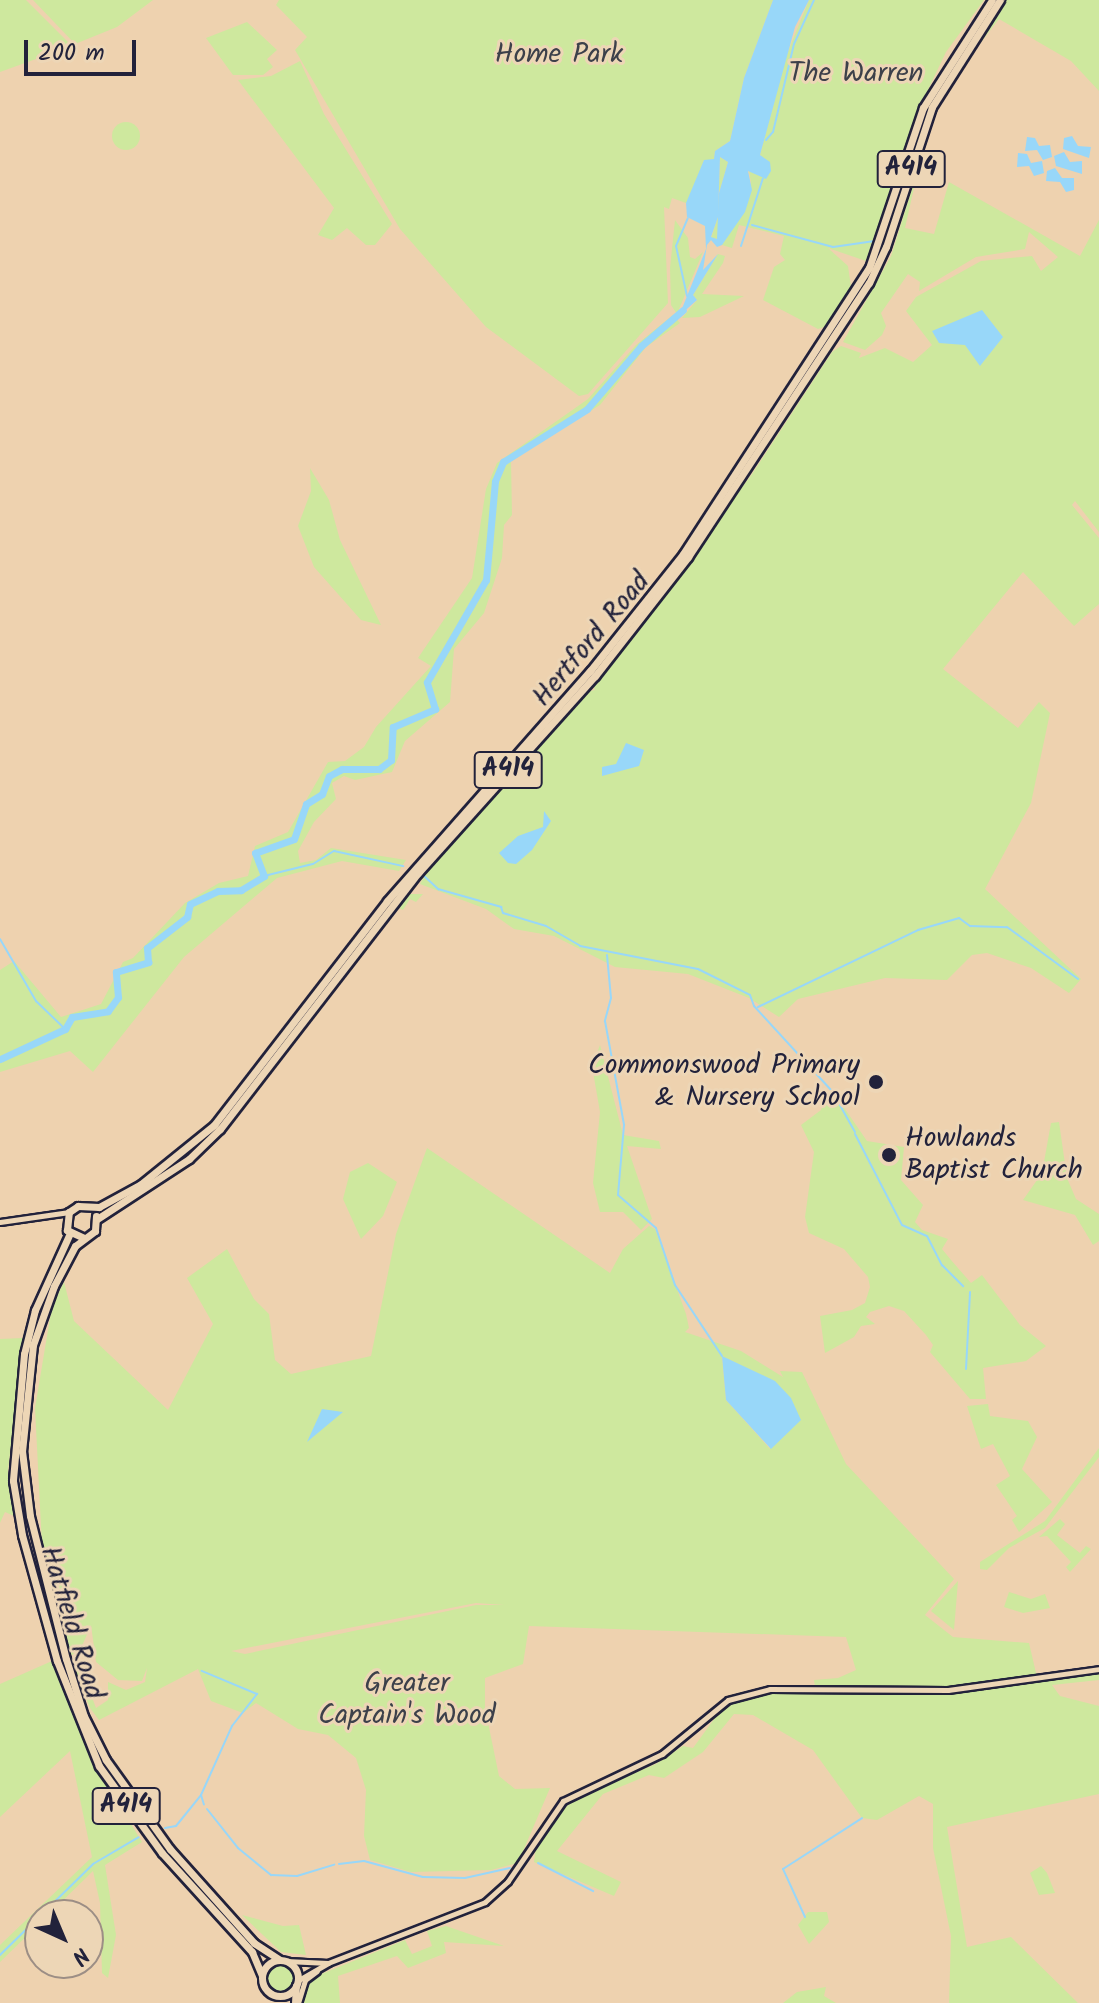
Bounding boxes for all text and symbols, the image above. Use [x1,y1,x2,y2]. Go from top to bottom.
scale bar [28,24,140,74]
text: 200 m [38,34,105,73]
park label: Home Park [495,38,623,72]
park label: The Warren [789,57,923,91]
road number: A414 [875,147,947,191]
street label: Hertford Road [526,566,658,714]
road number: A414 [472,748,544,792]
place label: Commonswood Primary & Nursery School [588,1049,860,1115]
marker: Commonswood Primary & Nursery School [867,1073,885,1091]
place label: Howlands Baptist Church [905,1122,1083,1188]
marker: Howlands Baptist Church [880,1146,898,1164]
street label: Hatfield Road [32,1542,110,1704]
park label: Greater Captain's Wood [318,1667,496,1733]
road number: A414 [90,1784,162,1828]
north arrow [24,1899,104,1979]
text: N [62,1938,97,1973]

